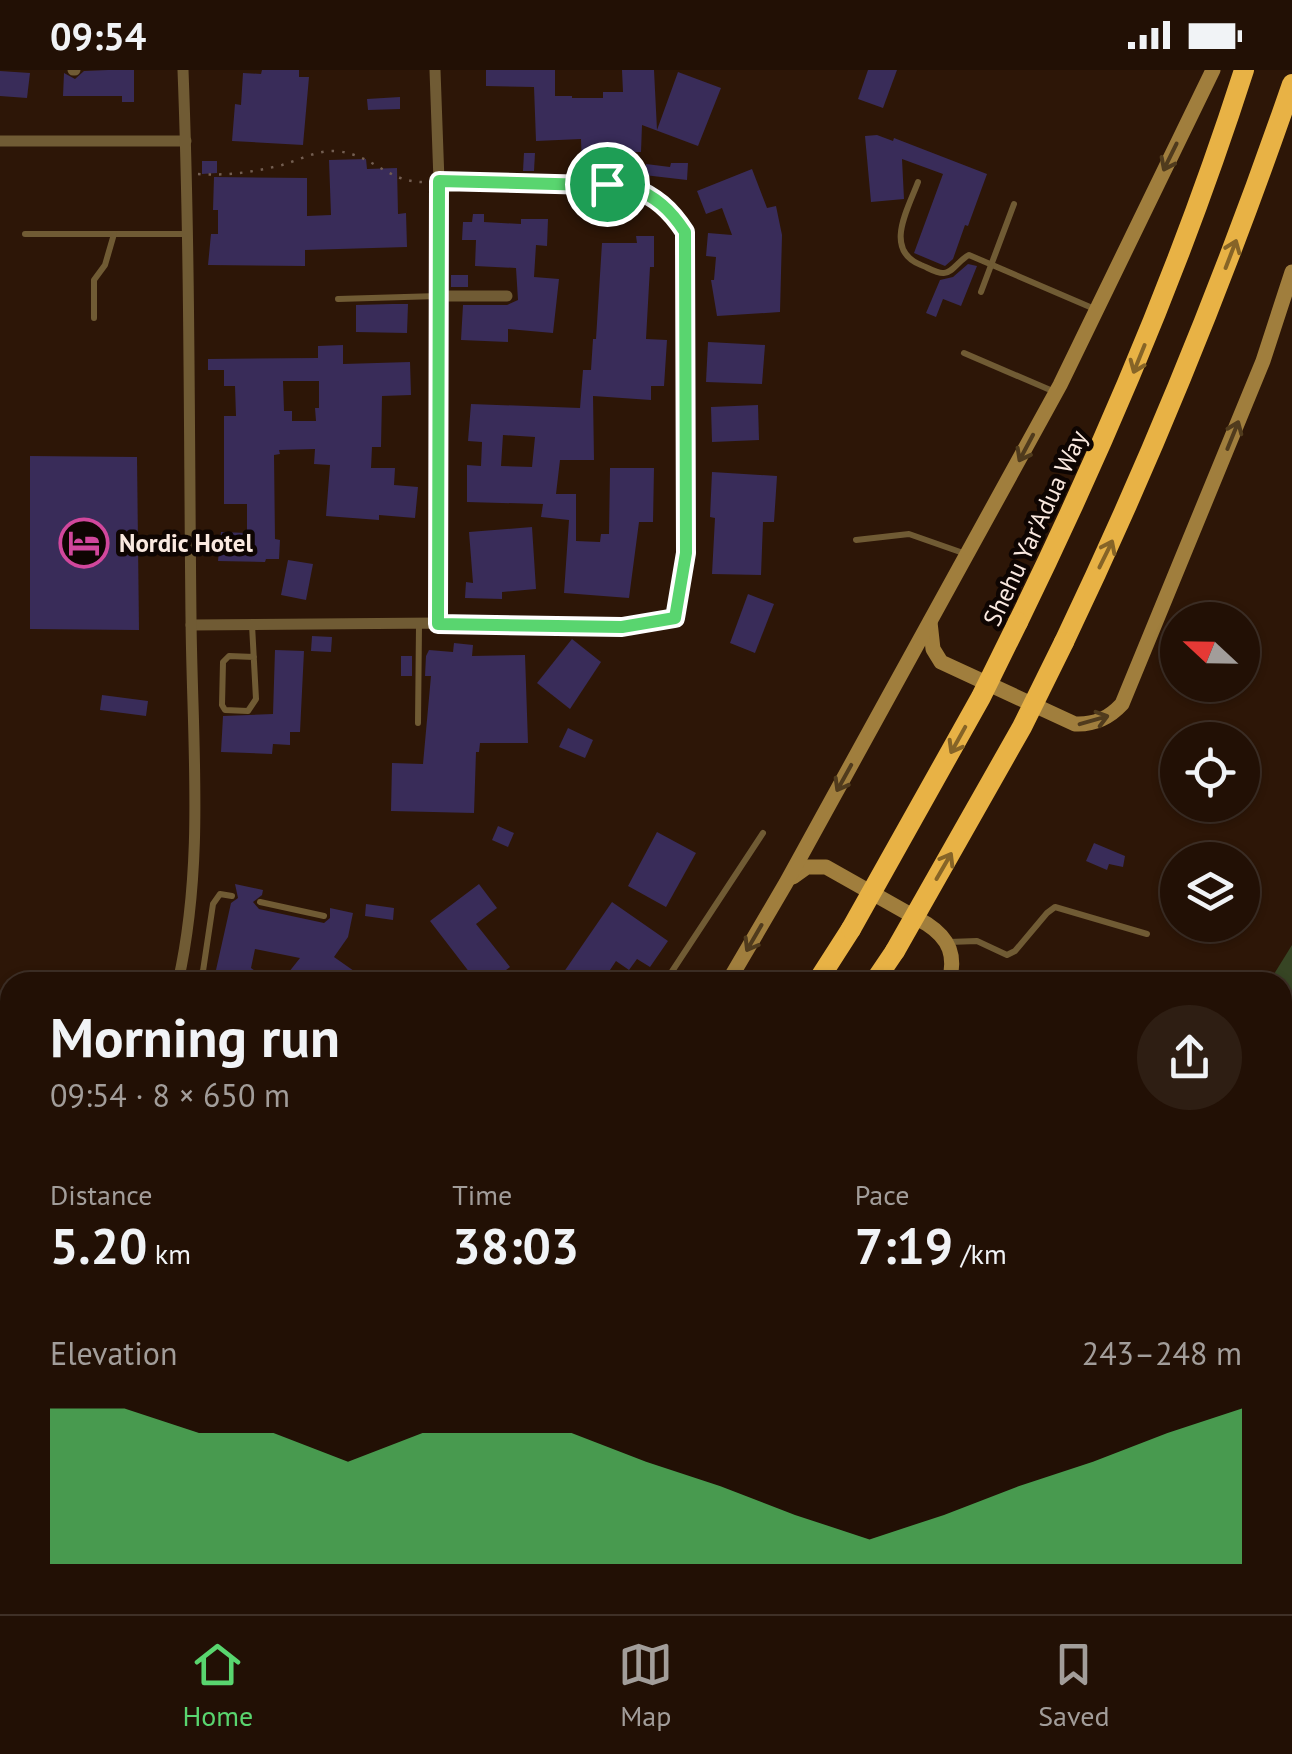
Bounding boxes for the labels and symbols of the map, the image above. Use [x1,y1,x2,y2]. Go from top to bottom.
one-way arrow [1159,141,1178,171]
pin [565,142,650,227]
one-way arrow [1223,240,1241,271]
one-way arrow [1129,343,1147,374]
one-way arrow [1225,420,1243,450]
street label: Shehu Yar'Adua Way [976,425,1094,631]
one-way arrow [1016,433,1035,463]
hotel icon: Nordic Hotel [58,517,110,569]
place label: Nordic Hotel [119,527,253,559]
one-way arrow [1098,540,1117,570]
north arrow [1160,602,1260,702]
one-way arrow [1077,709,1109,728]
one-way arrow [948,724,968,754]
one-way arrow [833,762,853,792]
one-way arrow [934,852,954,882]
one-way arrow [744,923,764,952]

